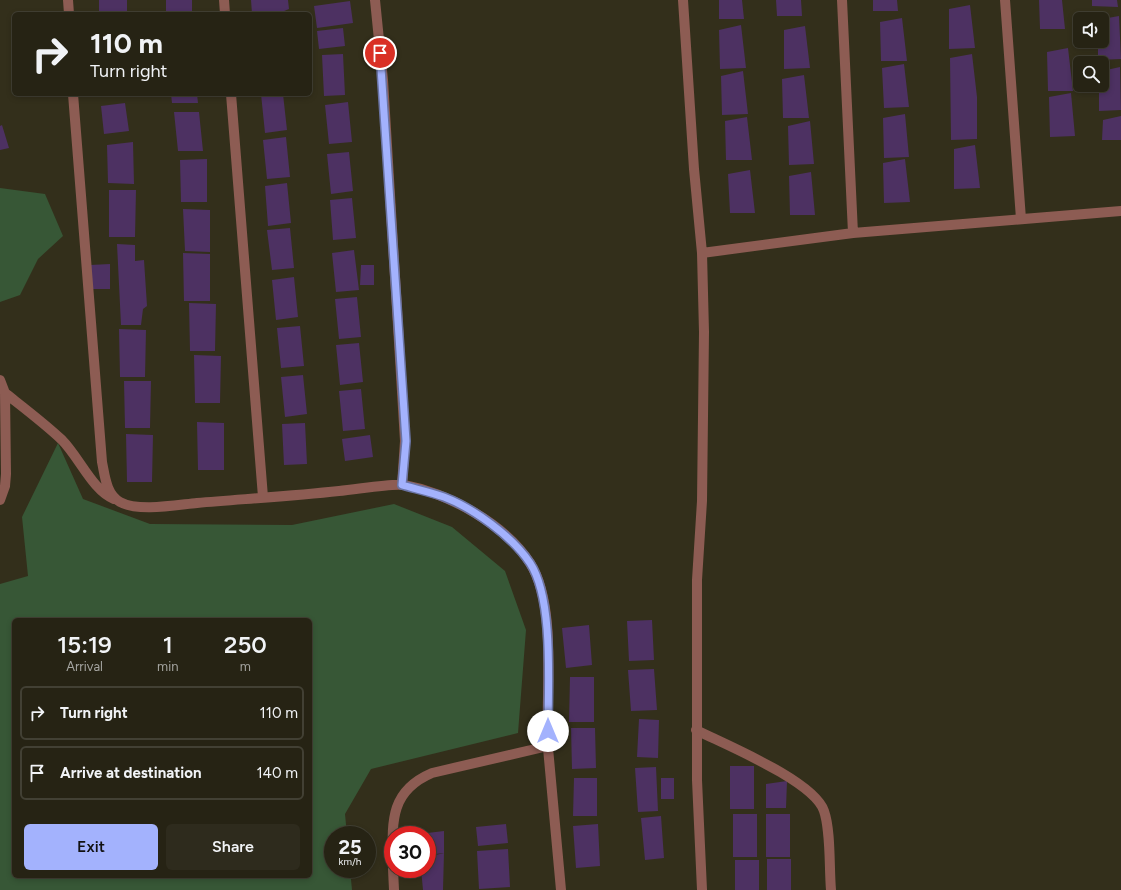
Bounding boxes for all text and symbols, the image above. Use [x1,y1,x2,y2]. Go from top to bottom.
map controls [1073,12,1109,92]
button: sound [1073,12,1109,48]
text: 110 m [90,26,163,60]
icon: right [24,28,76,80]
pin [363,36,397,70]
icon: arrive [369,42,391,64]
button: search [1073,56,1109,92]
text: Turn right [90,60,167,82]
text: 15:19 [57,630,112,659]
text: 1 [163,630,173,659]
text: 250 [224,630,267,659]
text: Arrival [66,659,103,674]
text: min [157,659,178,674]
text: m [240,659,251,674]
icon: right [26,702,48,724]
text: Turn right [60,704,128,722]
text: 110 m [260,704,298,722]
position arrow [527,710,569,752]
icon: arrive [26,762,48,784]
text: Arrive at destination [60,764,201,782]
text: 140 m [256,764,298,782]
button: Exit [24,824,158,870]
button: Share [166,824,300,870]
speed limit sign: 30 [384,826,436,878]
text: 25 [338,835,362,859]
text: km/h [339,855,361,868]

